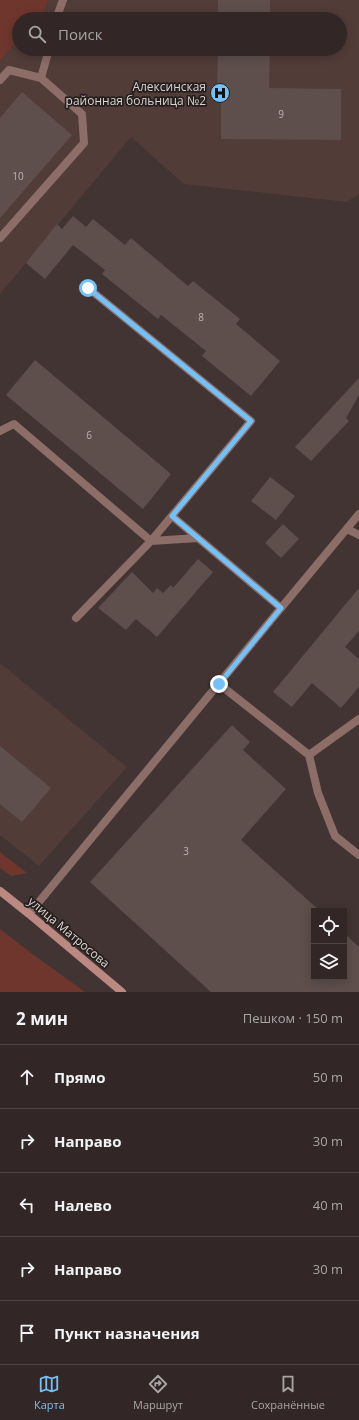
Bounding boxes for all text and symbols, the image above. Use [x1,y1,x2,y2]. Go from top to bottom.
search box [12,12,347,56]
icon: search [26,23,48,45]
text: Поиск [58,24,102,44]
place label: Алексинская районная больница №2 [66,78,206,109]
hospital icon: Алексинская районная больница №2 [209,82,231,104]
house number: 9 [278,107,284,121]
house number: 10 [12,169,24,183]
route start [79,279,97,297]
house number: 8 [198,310,204,324]
house number: 6 [86,428,92,442]
route end [210,675,228,693]
house number: 3 [183,844,189,858]
street label: улица Матросова [24,893,114,971]
map controls [311,908,347,980]
button: locate [311,908,347,944]
button: layers [311,944,347,980]
text: 2 мин [16,1007,68,1030]
text: Пешком · 150 m [243,1009,343,1027]
icon: ahead [16,1066,38,1088]
text: Прямо [54,1067,106,1087]
text: 50 m [313,1068,343,1086]
icon: right [16,1130,38,1152]
text: Направо [54,1131,122,1151]
text: 30 m [313,1132,343,1150]
icon: left [16,1194,38,1216]
text: Налево [54,1195,112,1215]
text: 40 m [313,1196,343,1214]
icon: right [16,1258,38,1280]
text: Направо [54,1259,122,1279]
text: 30 m [313,1260,343,1278]
icon: arrive [16,1322,38,1344]
text: Пункт назначения [54,1323,200,1343]
tab: Карта [34,1373,65,1412]
tab: Маршрут [133,1373,183,1412]
tab: Сохранённые [251,1373,325,1412]

